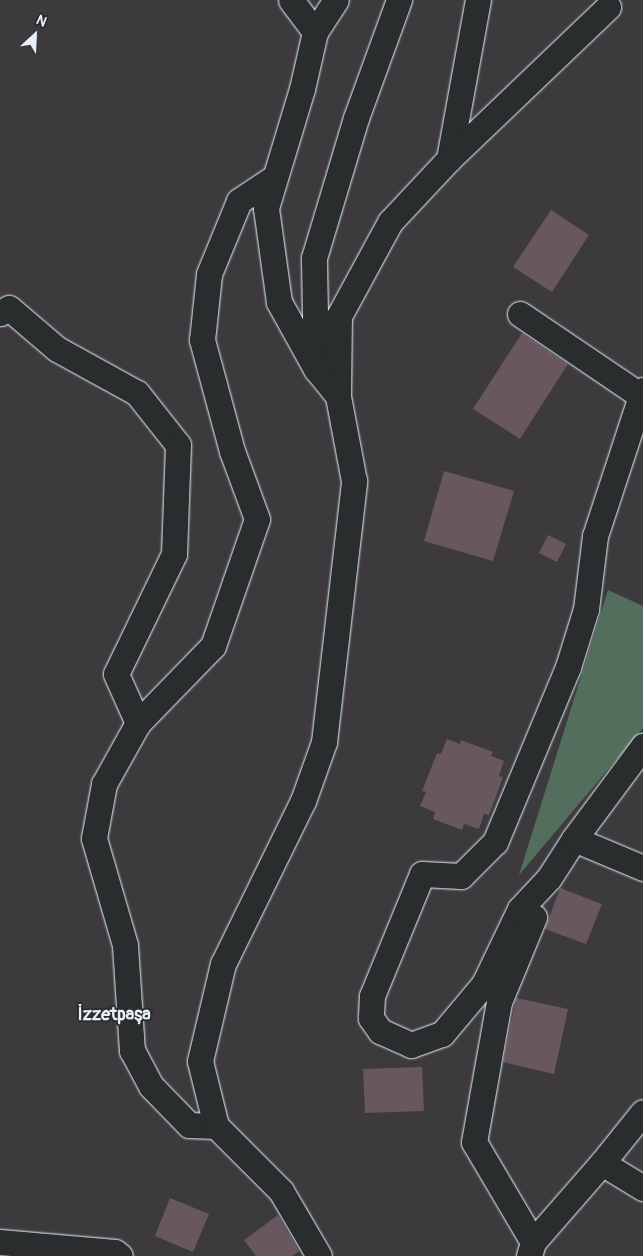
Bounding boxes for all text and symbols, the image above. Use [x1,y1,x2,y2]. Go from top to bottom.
north arrow [10,10,60,60]
text: N [34,11,49,31]
district label: İzzetpaşa [77,1004,151,1026]

